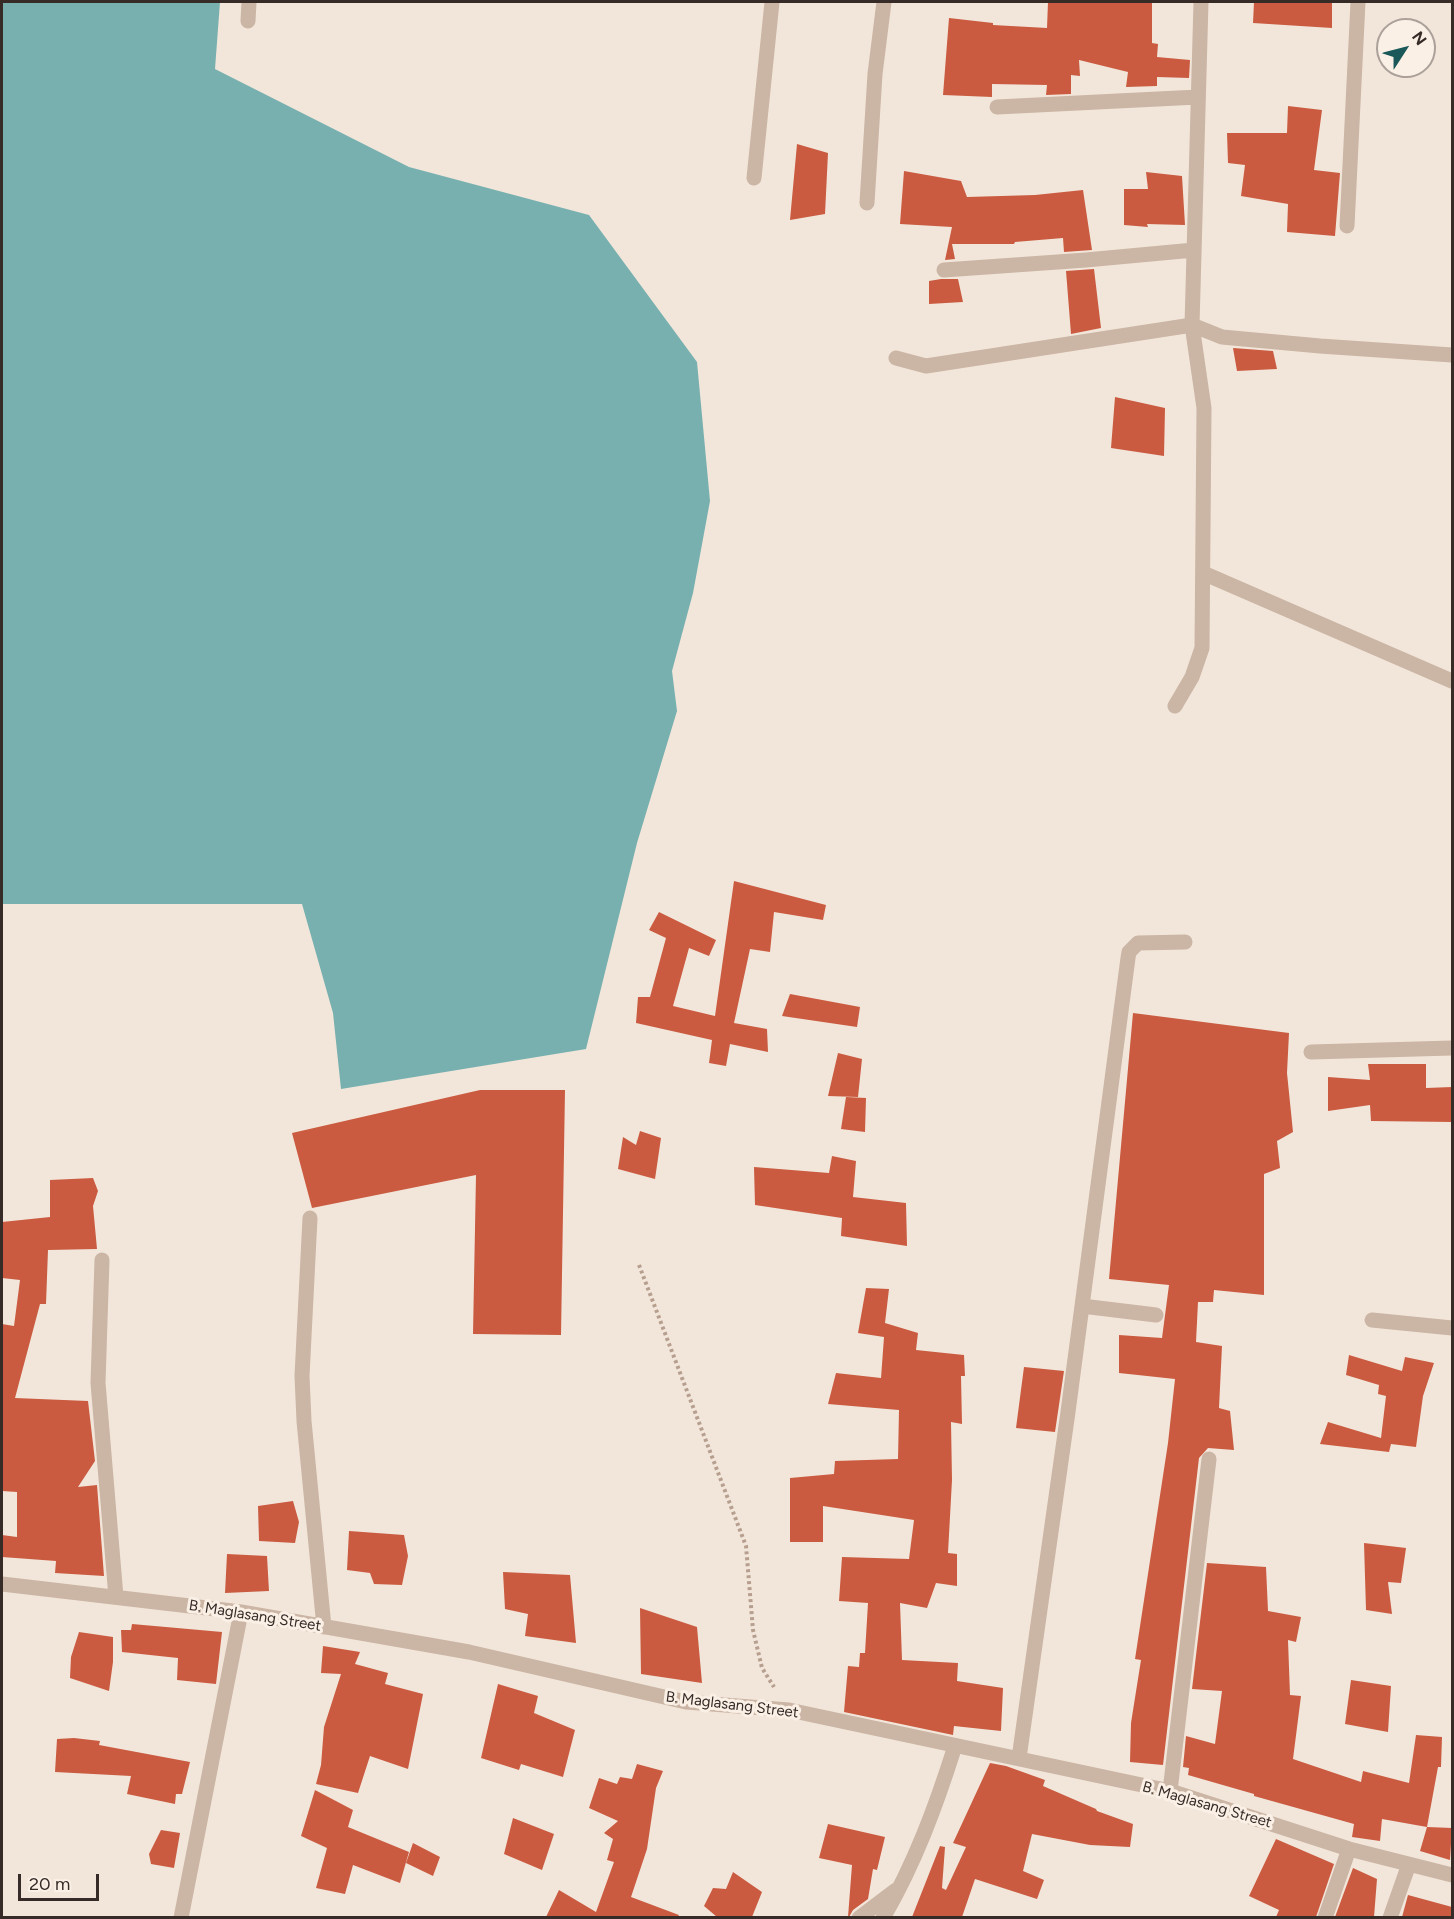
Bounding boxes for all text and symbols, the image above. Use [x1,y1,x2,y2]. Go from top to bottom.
north arrow [1376,18,1436,78]
text: N [1408,28,1431,49]
street label: B. Maglasang Street [188,1597,322,1635]
street label: B. Maglasang Street [665,1688,799,1722]
street label: B. Maglasang Street [1140,1778,1274,1832]
scale bar [21,1862,102,1900]
text: 20 m [29,1873,70,1895]

